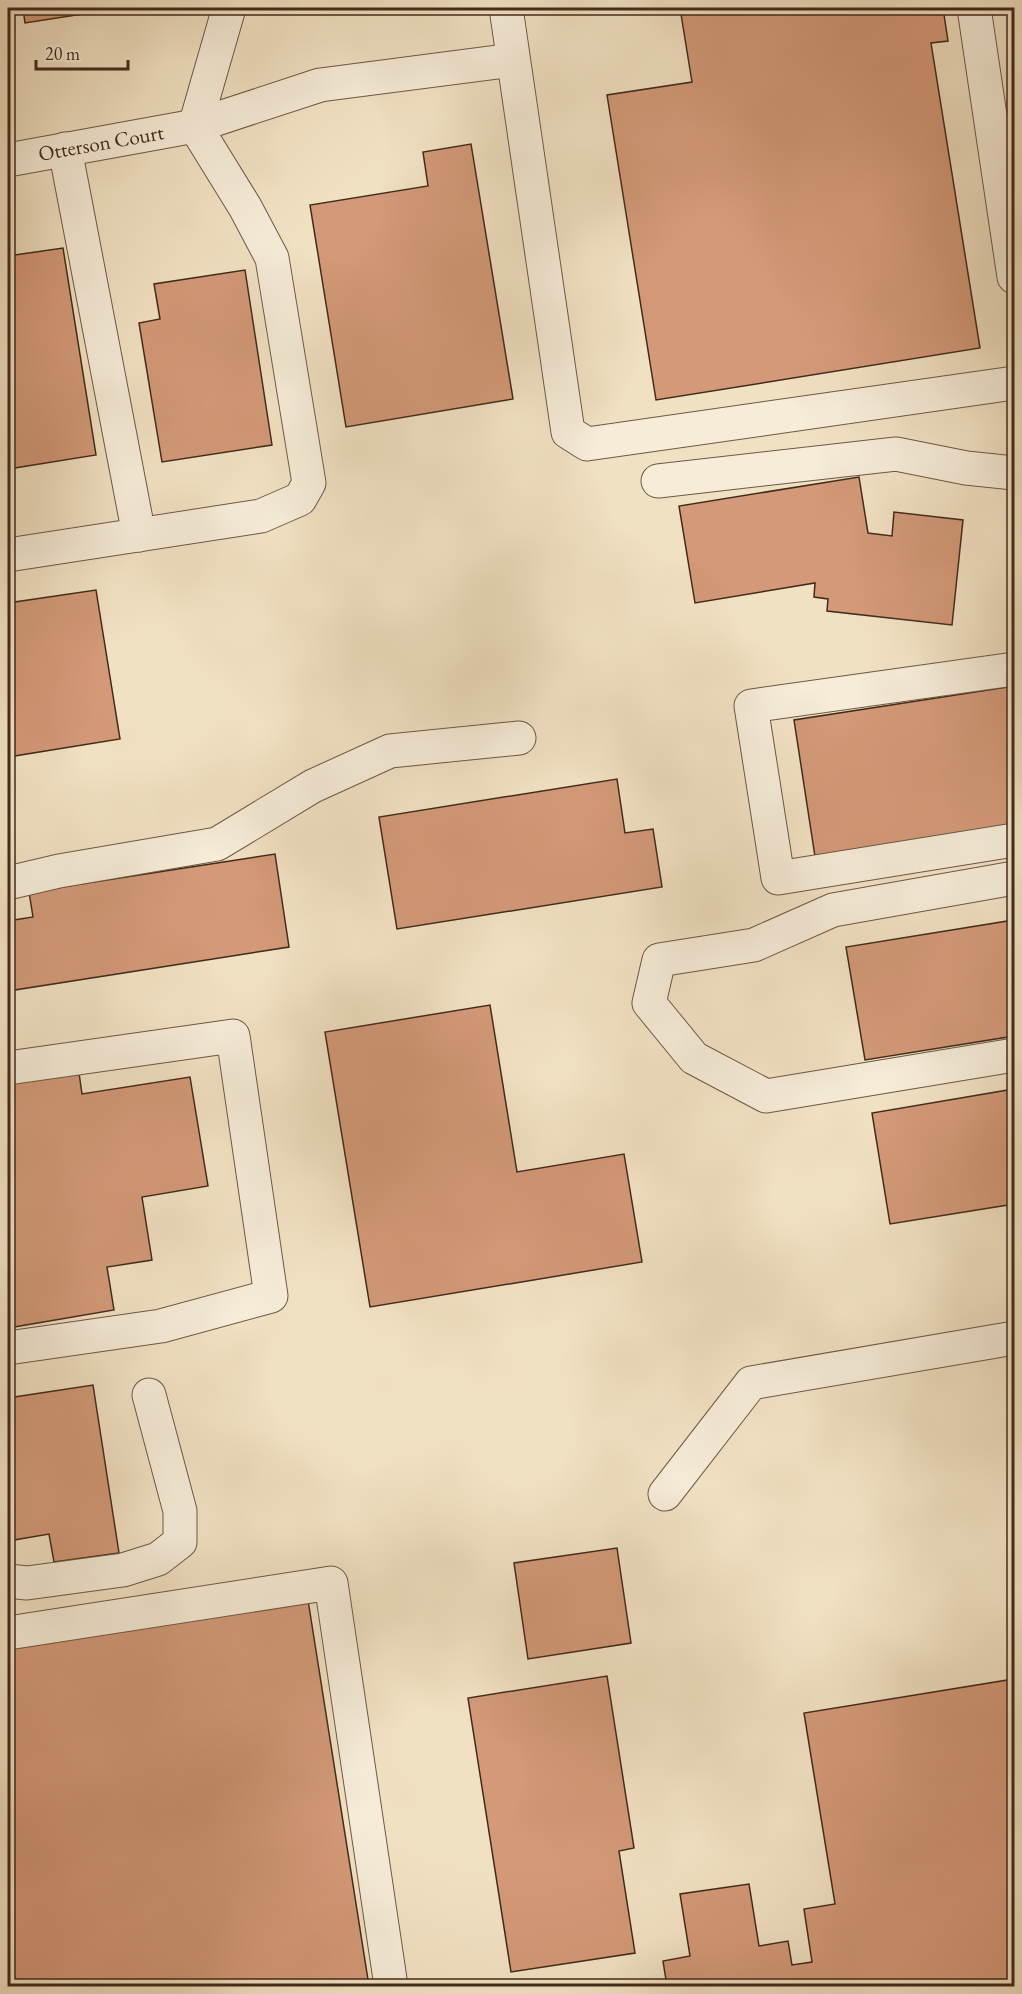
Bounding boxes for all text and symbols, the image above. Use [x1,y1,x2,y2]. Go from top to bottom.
scale bar [36,33,128,71]
text: 20 m [45,42,80,65]
street label: Otterson Court [36,118,166,167]

